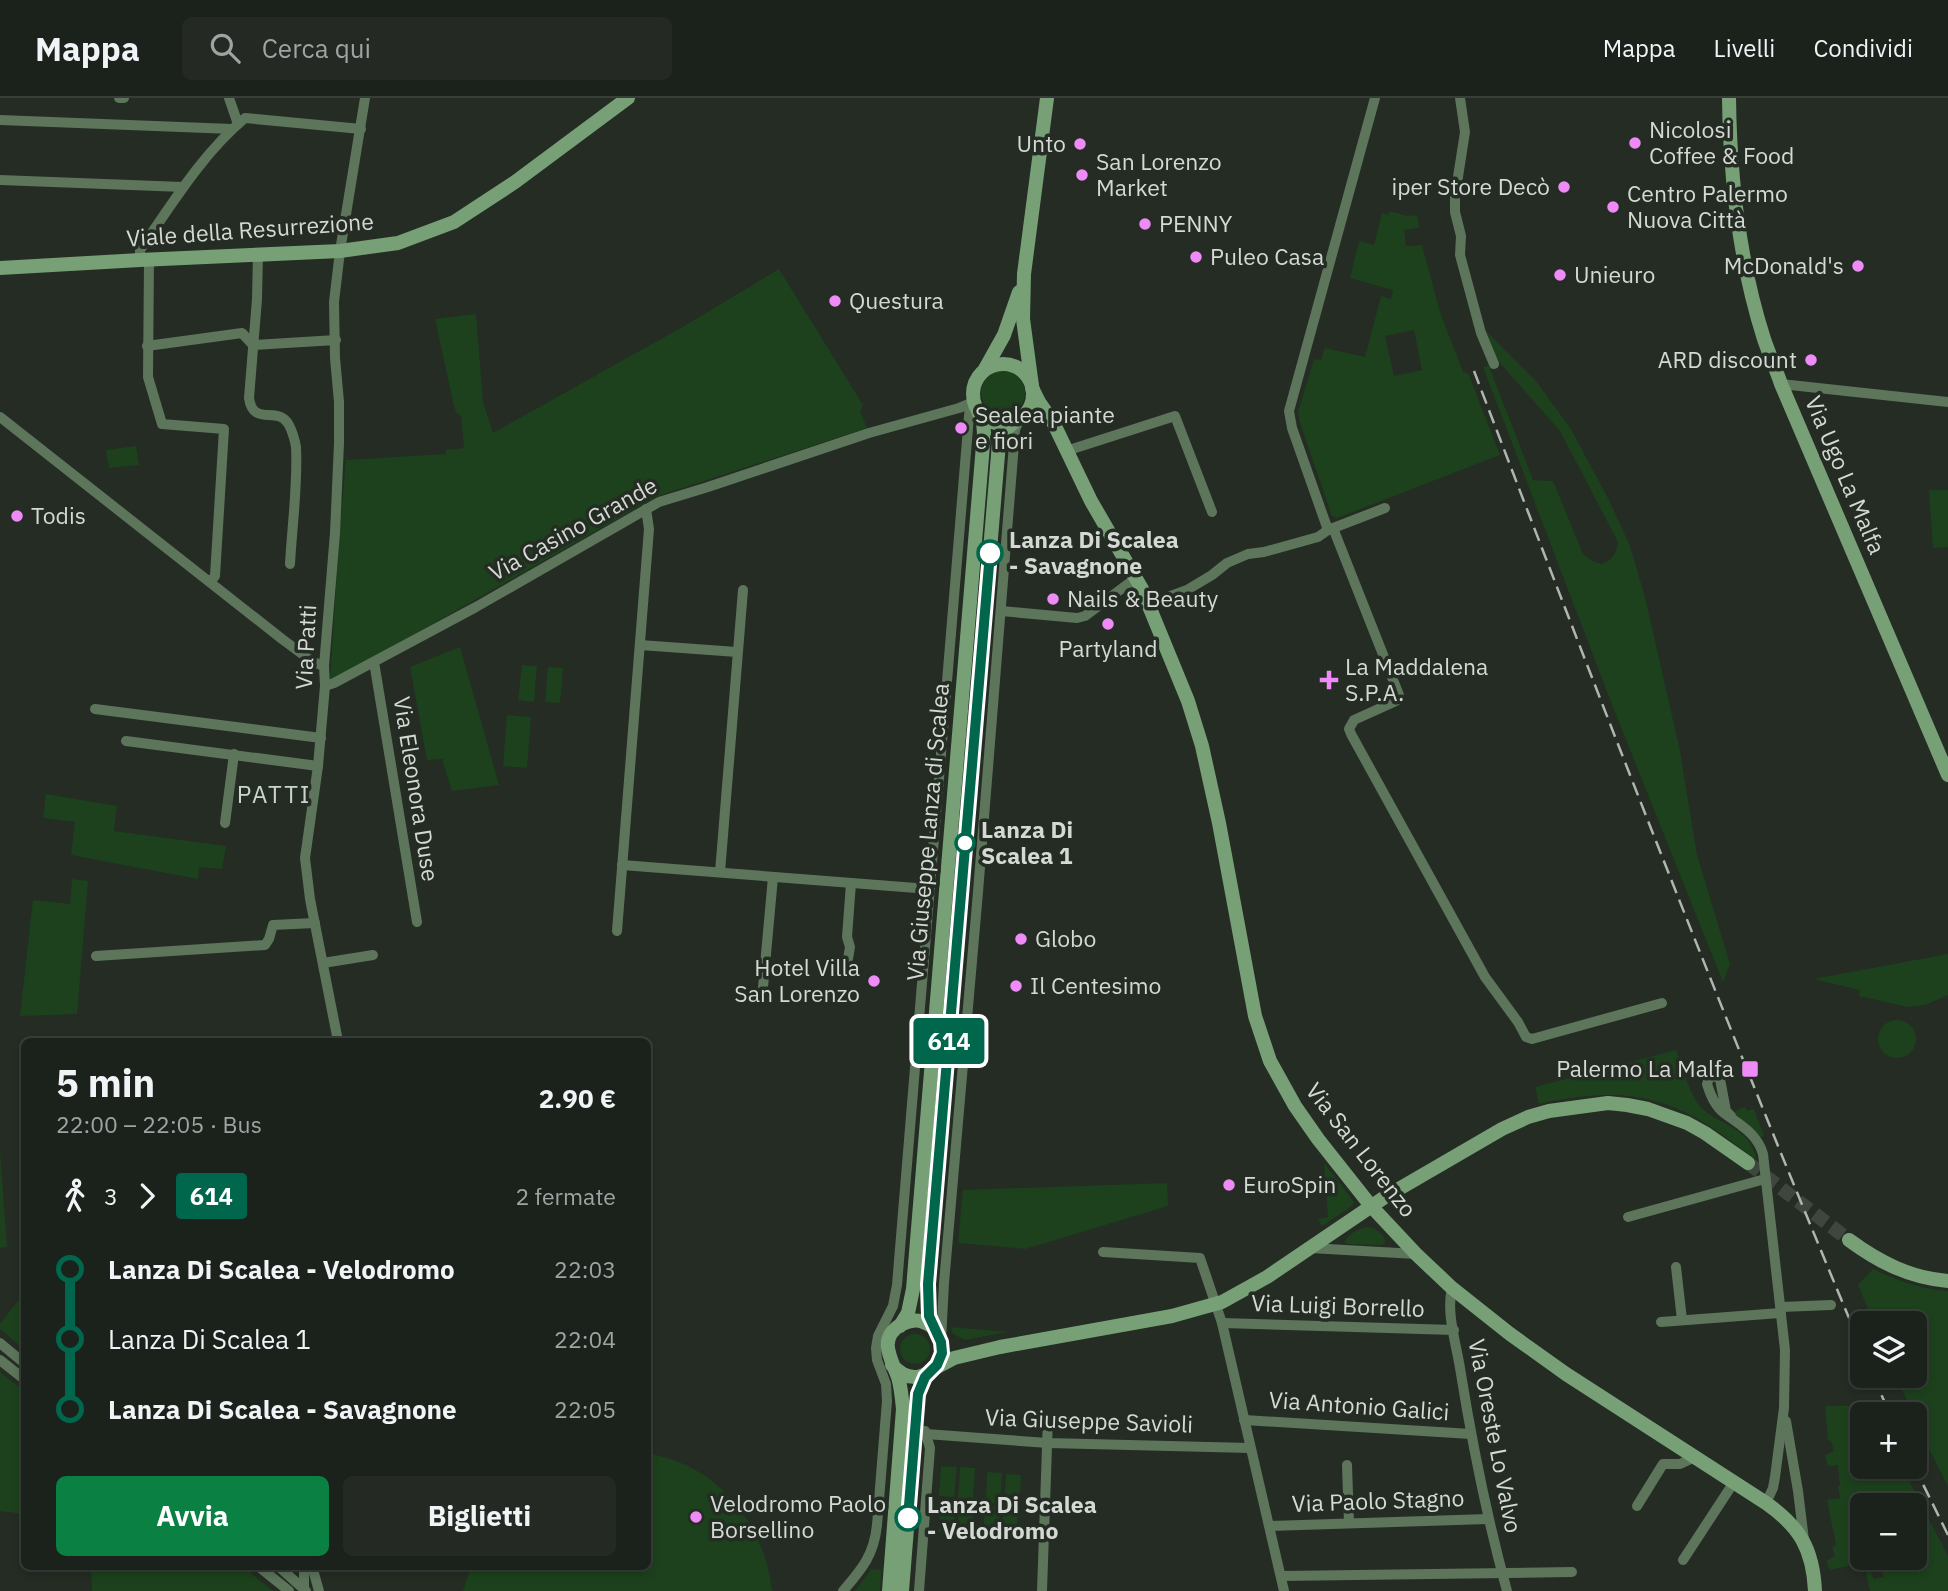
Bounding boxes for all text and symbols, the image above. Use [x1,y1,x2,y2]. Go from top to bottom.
search box [182,17,672,80]
text: Mappa [35,27,140,70]
icon: search [206,29,244,67]
text: Cerca qui [262,31,371,65]
text: Mappa [1603,32,1676,64]
text: Livelli [1714,32,1775,64]
text: Condividi [1813,32,1913,64]
place label: Nicolosi Coffee & Food [1649,114,1794,170]
place label: Unto [1016,128,1066,158]
marker: Nicolosi Coffee & Food [1627,135,1643,151]
marker: Unto [1072,136,1088,152]
place label: San Lorenzo Market [1096,146,1222,202]
marker: San Lorenzo Market [1074,167,1090,183]
place label: iper Store Decò [1391,171,1550,201]
place label: Centro Palermo Nuova Città [1627,178,1788,234]
marker: iper Store Decò [1556,179,1572,195]
marker: Centro Palermo Nuova Città [1605,199,1621,215]
street label: Viale della Resurrezione [125,205,375,253]
place label: PENNY [1159,208,1233,238]
marker: PENNY [1137,216,1153,232]
place label: Puleo Casa [1210,241,1324,271]
marker: Puleo Casa [1188,249,1204,265]
place label: McDonald's [1724,250,1844,280]
marker: McDonald's [1850,258,1866,274]
place label: Unieuro [1574,259,1655,289]
marker: Unieuro [1552,267,1568,283]
place label: Questura [849,285,944,315]
marker: Questura [827,293,843,309]
place label: ARD discount [1658,344,1797,374]
marker: ARD discount [1803,352,1819,368]
street label: Via Ugo La Malfa [1799,391,1893,558]
place label: Sealea piante e fiori [975,399,1115,455]
marker: Sealea piante e fiori [953,420,969,436]
street label: Via Casino Grande [483,469,662,587]
place label: Todis [31,500,86,530]
marker: Todis [9,508,25,524]
place label: Lanza Di Scalea - Savagnone [1009,524,1179,580]
marker: Lanza Di Scalea - Savagnone [977,540,1003,566]
place label: Nails & Beauty [1067,583,1219,613]
marker: Nails & Beauty [1045,591,1061,607]
street label: Via Patti [288,604,322,690]
marker: Partyland [1100,616,1116,632]
place label: Partyland [1058,633,1158,663]
place label: La Maddalena S.P.A. [1345,651,1488,707]
marker: La Maddalena S.P.A. [1319,670,1339,690]
street label: Via Giuseppe Lanza di Scalea [899,682,955,982]
street label: Via Eleonora Duse [388,694,446,884]
district label: PATTI [237,778,311,810]
place label: Lanza Di Scalea 1 [981,814,1073,870]
marker: Lanza Di Scalea 1 [955,833,975,853]
place label: Globo [1035,923,1096,953]
marker: Globo [1013,931,1029,947]
place label: Hotel Villa San Lorenzo [734,952,860,1008]
place label: Il Centesimo [1030,970,1161,1000]
marker: Hotel Villa San Lorenzo [866,973,882,989]
marker: Il Centesimo [1008,978,1024,994]
line badge: 614 [909,1018,989,1064]
text: 614 [927,1025,971,1057]
place label: Palermo La Malfa [1556,1053,1734,1083]
text: 5 min [56,1058,155,1107]
marker: Palermo La Malfa [1740,1059,1760,1079]
street label: Via San Lorenzo [1300,1076,1424,1223]
text: 2.90 € [539,1081,616,1115]
text: 22:00 – 22:05 · Bus [56,1109,262,1139]
place label: EuroSpin [1243,1169,1336,1199]
icon: walk [56,1177,94,1215]
icon: forward [128,1177,166,1215]
marker: EuroSpin [1221,1177,1237,1193]
text: 614 [190,1180,233,1212]
text: 3 [104,1181,118,1211]
text: 2 fermate [515,1181,616,1211]
text: Lanza Di Scalea - Velodromo [108,1252,455,1286]
text: 22:03 [554,1254,616,1284]
street label: Via Luigi Borrello [1251,1287,1425,1323]
map controls [1850,1311,1927,1570]
button: layers [1850,1311,1927,1388]
text: Lanza Di Scalea 1 [108,1322,311,1356]
text: 22:04 [554,1324,616,1354]
street label: Via Oreste Lo Valvo [1462,1336,1530,1535]
street label: Via Antonio Galici [1268,1384,1450,1426]
text: Lanza Di Scalea - Savagnone [108,1392,457,1426]
text: 22:05 [554,1394,616,1424]
street label: Via Giuseppe Savioli [984,1401,1194,1439]
button: + [1850,1402,1927,1479]
button: Avvia [56,1476,329,1556]
button: Biglietti [343,1476,616,1556]
street label: Via Paolo Stagno [1291,1482,1465,1518]
place label: Velodromo Paolo Borsellino [710,1488,886,1544]
place label: Lanza Di Scalea - Velodromo [927,1489,1097,1545]
button: − [1850,1493,1927,1570]
marker: Lanza Di Scalea - Velodromo [895,1505,921,1531]
marker: Velodromo Paolo Borsellino [688,1509,704,1525]

